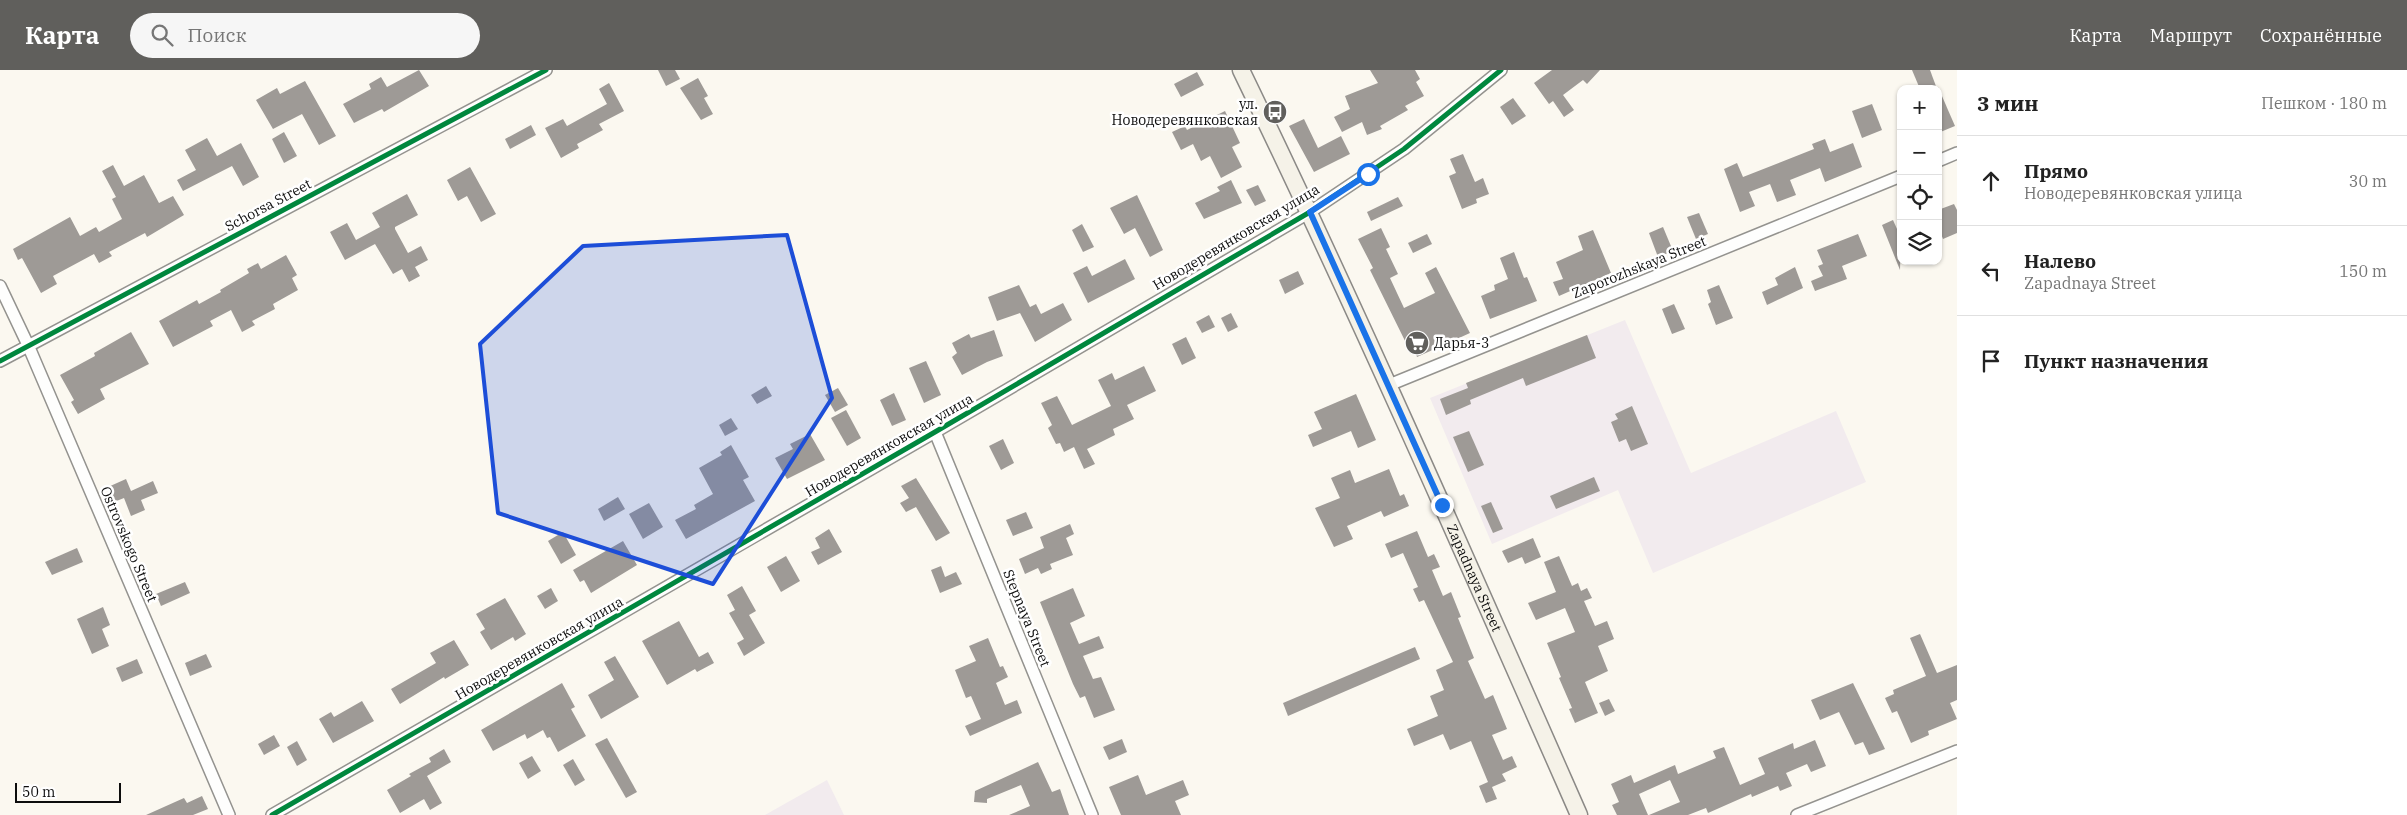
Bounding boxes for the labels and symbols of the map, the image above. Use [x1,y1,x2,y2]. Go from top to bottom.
place label: ул. Новодеревянковская [1111,95,1258,129]
bus stop icon: ул. Новодеревянковская [1262,99,1288,125]
route start [1357,163,1380,186]
street label: Schorsa Street [222,175,314,235]
street label: Новодеревянковская улица [1149,180,1323,294]
street label: Zaporozhskaya Street [1569,232,1709,302]
supermarket icon: Дарья-3 [1404,330,1430,356]
place label: Дарья-3 [1434,334,1489,352]
street label: Новодеревянковская улица [802,389,977,501]
street label: Ostrovskogo Street [97,483,161,605]
route end [1431,494,1454,517]
street label: Zapadnaya Street [1443,521,1506,634]
street label: Stepnaya Street [999,567,1055,669]
street label: Новодеревянковская улица [452,592,627,704]
scale bar [15,780,121,803]

